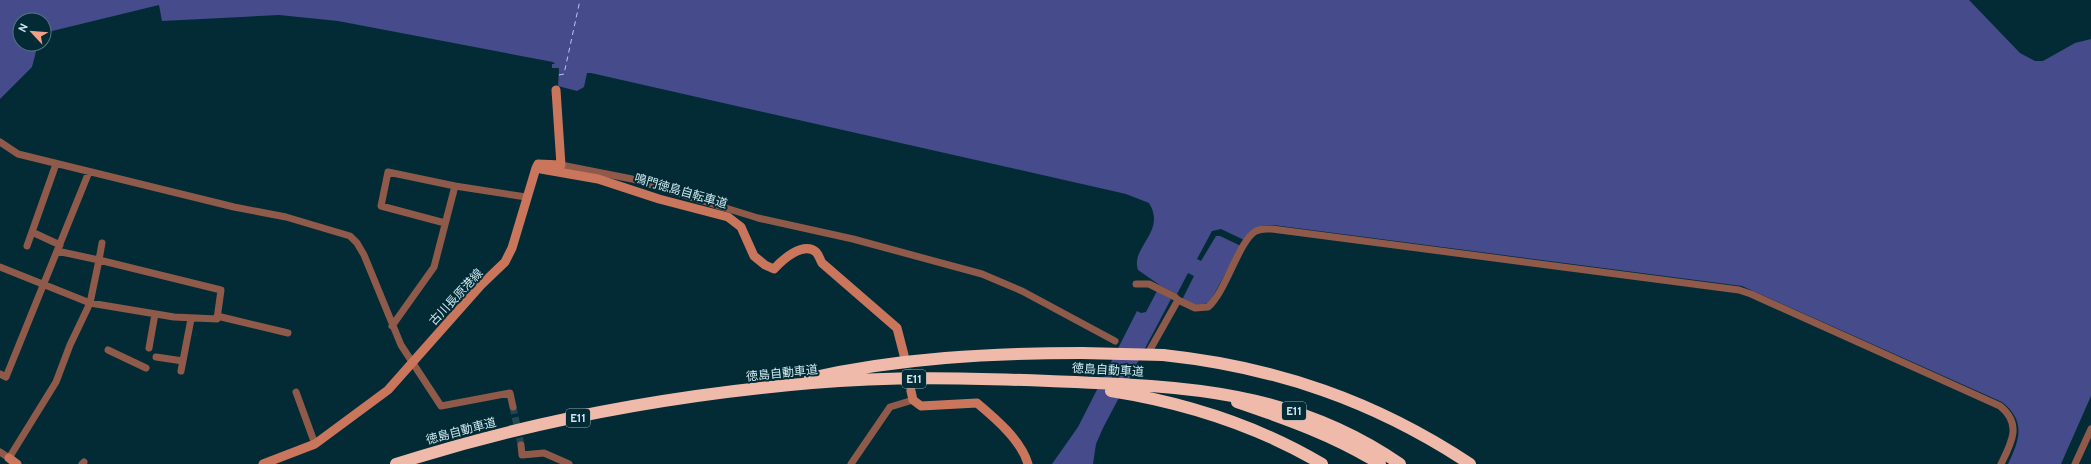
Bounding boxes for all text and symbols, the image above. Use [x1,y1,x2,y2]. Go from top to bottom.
north arrow [12,12,52,52]
text: N [16,21,32,35]
street label: 鳴門徳島自転車道 [632,171,729,213]
street label: 古川長原港線 [426,266,487,329]
street label: 徳島自動車道 [1072,361,1144,381]
street label: 徳島自動車道 [745,362,819,386]
road number: E11 [902,370,926,388]
road number: E11 [1282,402,1306,420]
road number: E11 [566,409,590,427]
street label: 徳島自動車道 [424,415,498,449]

